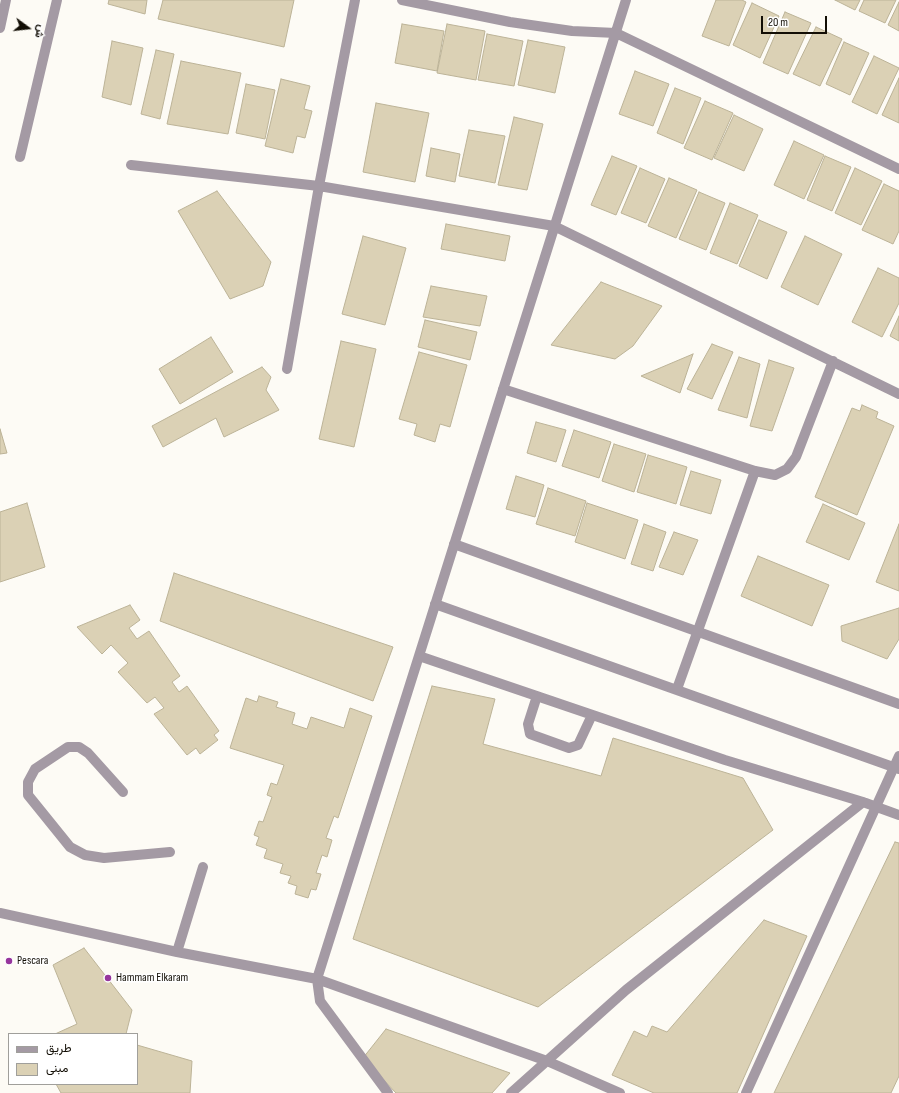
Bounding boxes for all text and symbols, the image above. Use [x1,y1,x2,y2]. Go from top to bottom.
north arrow [8,8,48,48]
scale bar [763,8,829,34]
text: 20 m [768,15,788,30]
text: ش [32,23,48,39]
place label: Pescara [17,954,48,968]
marker: Pescara [4,956,14,966]
place label: Hammam Elkaram [116,971,188,985]
marker: Hammam Elkaram [103,973,113,983]
legend [8,1033,138,1085]
text: طريق [46,1041,71,1056]
text: مبنى [46,1061,68,1076]

